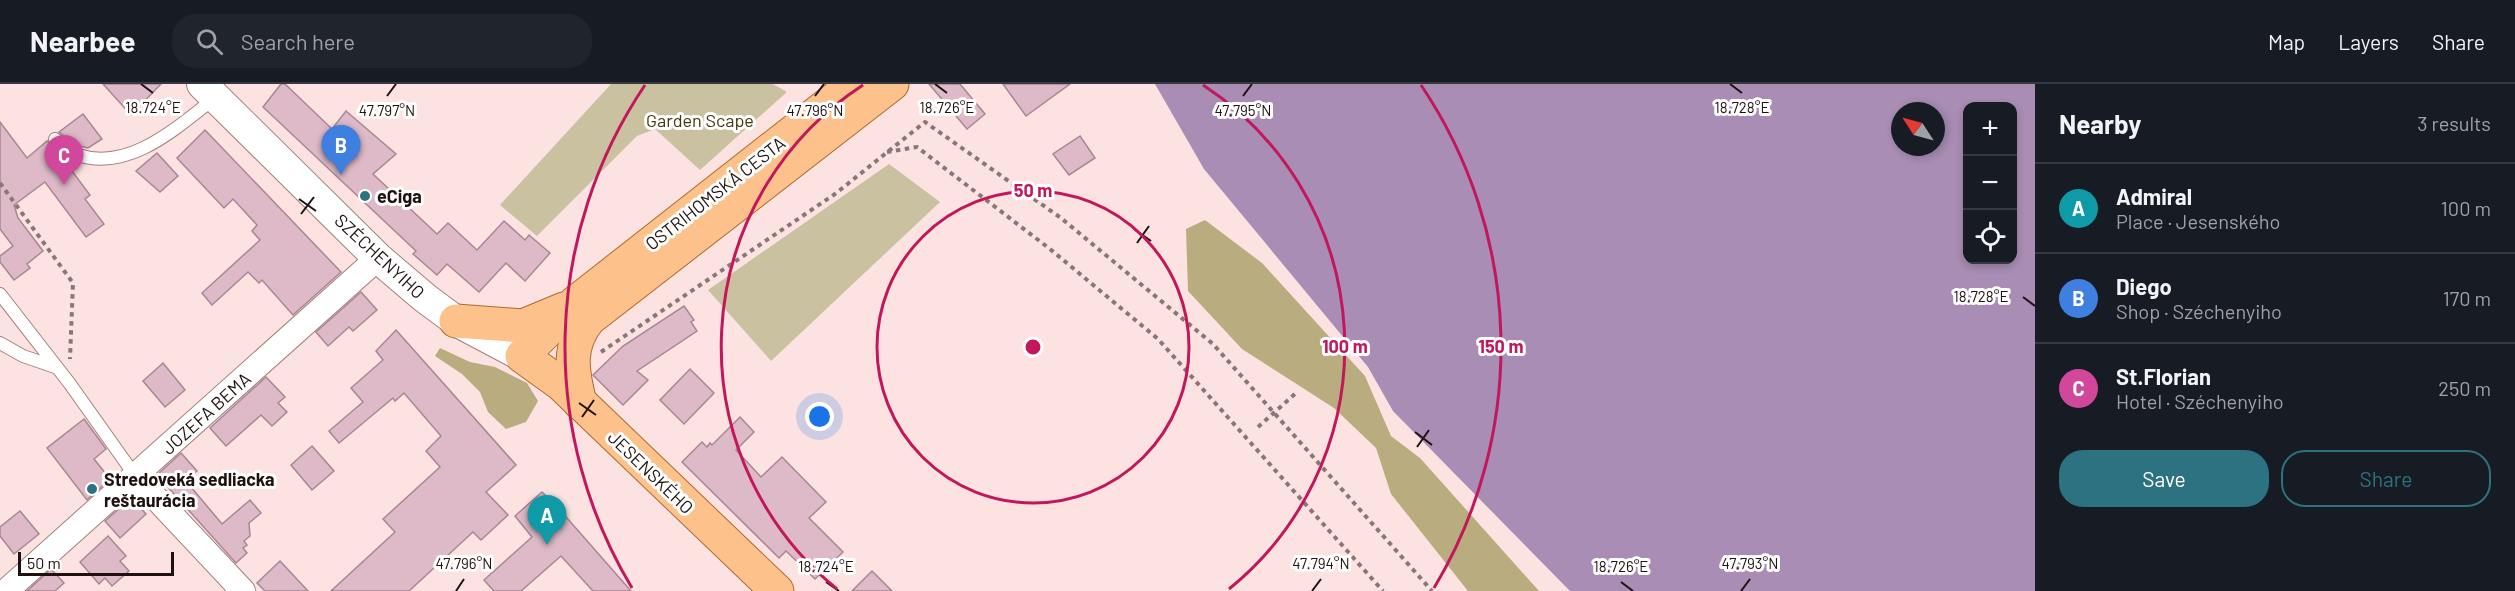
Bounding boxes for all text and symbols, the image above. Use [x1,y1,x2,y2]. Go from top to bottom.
search box [172,14,592,68]
text: Nearbee [30,24,136,58]
icon: search [193,25,226,58]
text: Search here [241,28,355,54]
text: Map [2268,29,2305,54]
text: Layers [2338,29,2399,54]
text: Share [2432,29,2485,54]
text: 18.724°E [125,98,181,116]
text: 18.726°E [920,98,974,116]
text: 18.728°E [1715,98,1769,116]
text: 47.797°N [359,101,415,119]
text: 47.796°N [787,101,843,119]
text: 47.795°N [1215,101,1271,119]
north arrow [1891,102,1945,156]
map controls [1963,102,2017,264]
button: + [1963,102,2017,156]
text: Nearby [2059,108,2141,139]
park label: Garden Scape [646,109,754,131]
text: 3 results [2417,111,2491,135]
pin: B [322,126,360,175]
street label: OSTRIHOMSKÁ CESTA [641,131,789,254]
pin: C [44,135,84,185]
button: − [1963,156,2017,210]
text: 50 m [1014,179,1052,201]
text: Admiral [2116,183,2192,209]
place label: eCiga [377,185,422,207]
marker: eCiga [358,189,372,203]
text: A [2072,196,2085,220]
text: 100 m [2441,196,2491,220]
street label: SZÉCHENYIHO [331,209,429,303]
text: Place · Jesenského [2116,209,2280,233]
button: locate [1963,210,2017,264]
text: Diego [2116,273,2172,299]
text: B [2072,286,2085,310]
text: 170 m [2443,286,2491,310]
text: 18.728°E [1954,287,2008,305]
text: Shop · Széchenyiho [2116,299,2282,323]
text: 100 m [1322,335,1368,357]
text: 150 m [1479,335,1523,357]
centre of rings [1023,337,1043,357]
text: St.Florian [2116,363,2211,389]
street label: JOZEFA BEMA [157,367,255,459]
text: C [2072,376,2085,400]
text: 250 m [2438,376,2491,400]
text: Hotel · Széchenyiho [2116,389,2284,413]
your location [805,402,834,431]
street label: JESENSKÉHO [604,426,698,518]
button: Save [2059,450,2269,507]
button: Share [2281,450,2491,507]
place label: Stredoveká sedliacka reštaurácia [104,468,275,511]
marker: Stredoveká sedliacka reštaurácia [85,482,99,496]
pin: A [528,496,566,545]
scale bar [18,549,174,576]
text: 50 m [27,553,61,572]
text: 47.796°N [436,554,492,572]
text: 47.794°N [1292,554,1350,572]
text: 47.793°N [1722,554,1778,572]
text: 18.724°E [798,557,854,575]
text: 18.726°E [1594,557,1648,575]

